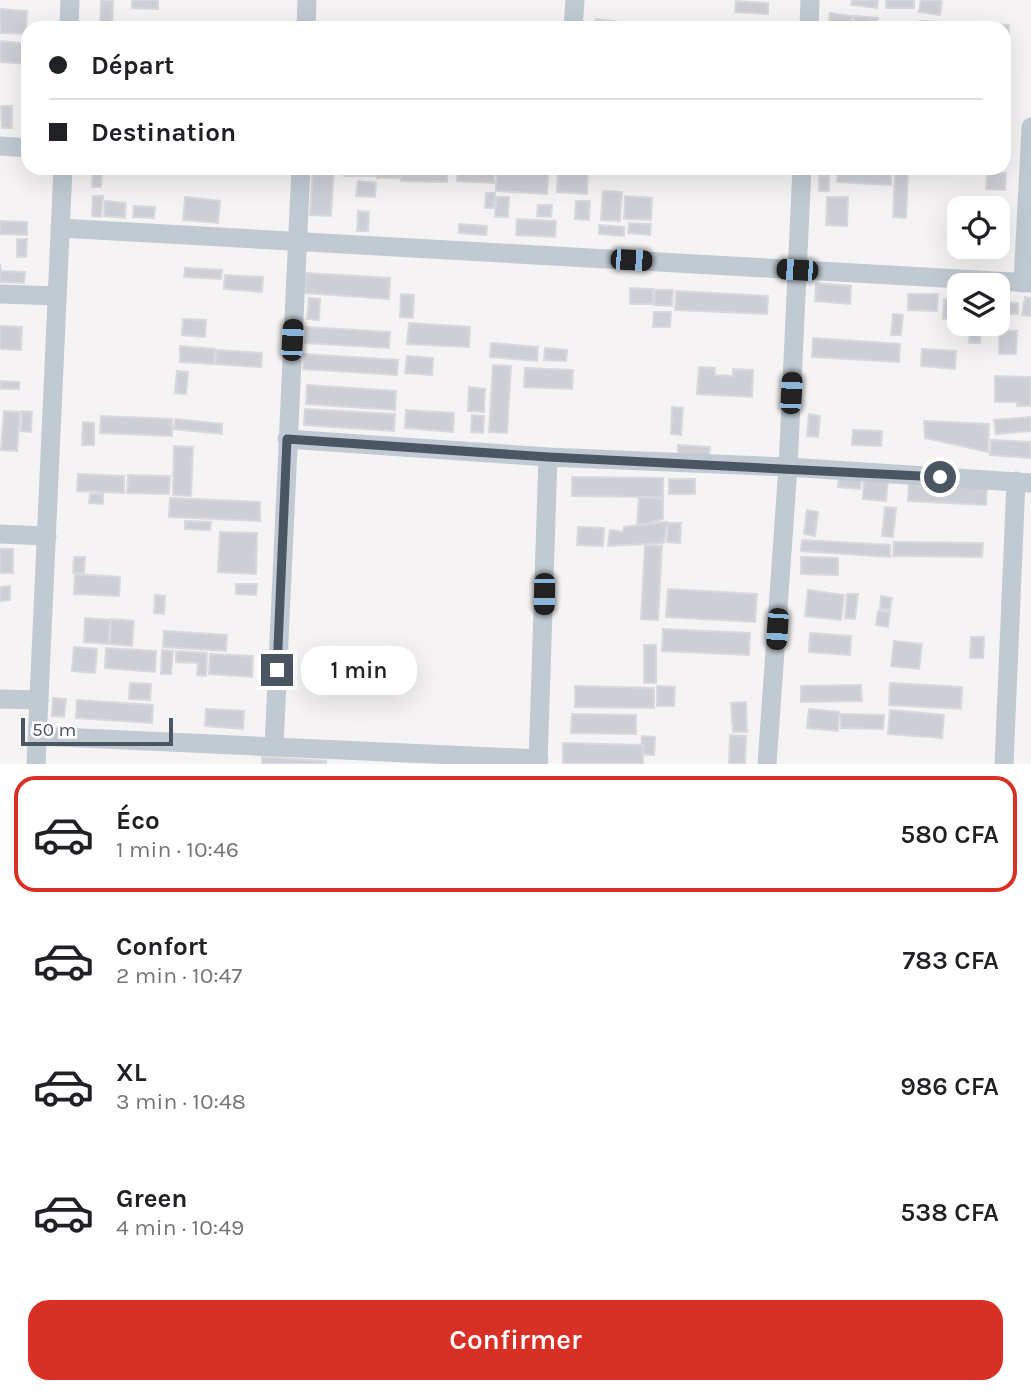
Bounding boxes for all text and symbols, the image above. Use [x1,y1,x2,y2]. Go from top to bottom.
text: Départ [91,50,174,81]
text: Destination [91,117,236,148]
map controls [947,196,1010,336]
button: locate [947,196,1010,259]
car [610,248,653,272]
car [776,258,819,282]
button: layers [947,273,1010,336]
car [281,318,304,362]
car [780,371,803,415]
route start [924,461,956,493]
car [534,573,555,615]
car [766,607,789,651]
callout: 1 min [302,646,417,694]
route end [261,654,293,686]
text: 1 min [330,657,388,684]
scale bar [21,715,173,747]
text: 50 m [32,719,76,741]
icon: car [32,803,95,866]
text: Éco [116,805,160,836]
text: 580 CFA [900,819,999,850]
text: 1 min · 10:46 [116,836,239,863]
icon: car [32,929,95,992]
text: Confort [116,931,208,962]
text: 783 CFA [903,945,999,976]
text: 2 min · 10:47 [116,962,242,989]
icon: car [32,1055,95,1118]
text: XL [116,1057,147,1088]
text: 986 CFA [900,1071,999,1102]
text: 3 min · 10:48 [116,1088,246,1115]
icon: car [32,1181,95,1244]
text: Green [116,1183,188,1214]
text: 538 CFA [900,1197,999,1228]
text: 4 min · 10:49 [116,1214,244,1241]
button: Confirmer [28,1300,1003,1380]

